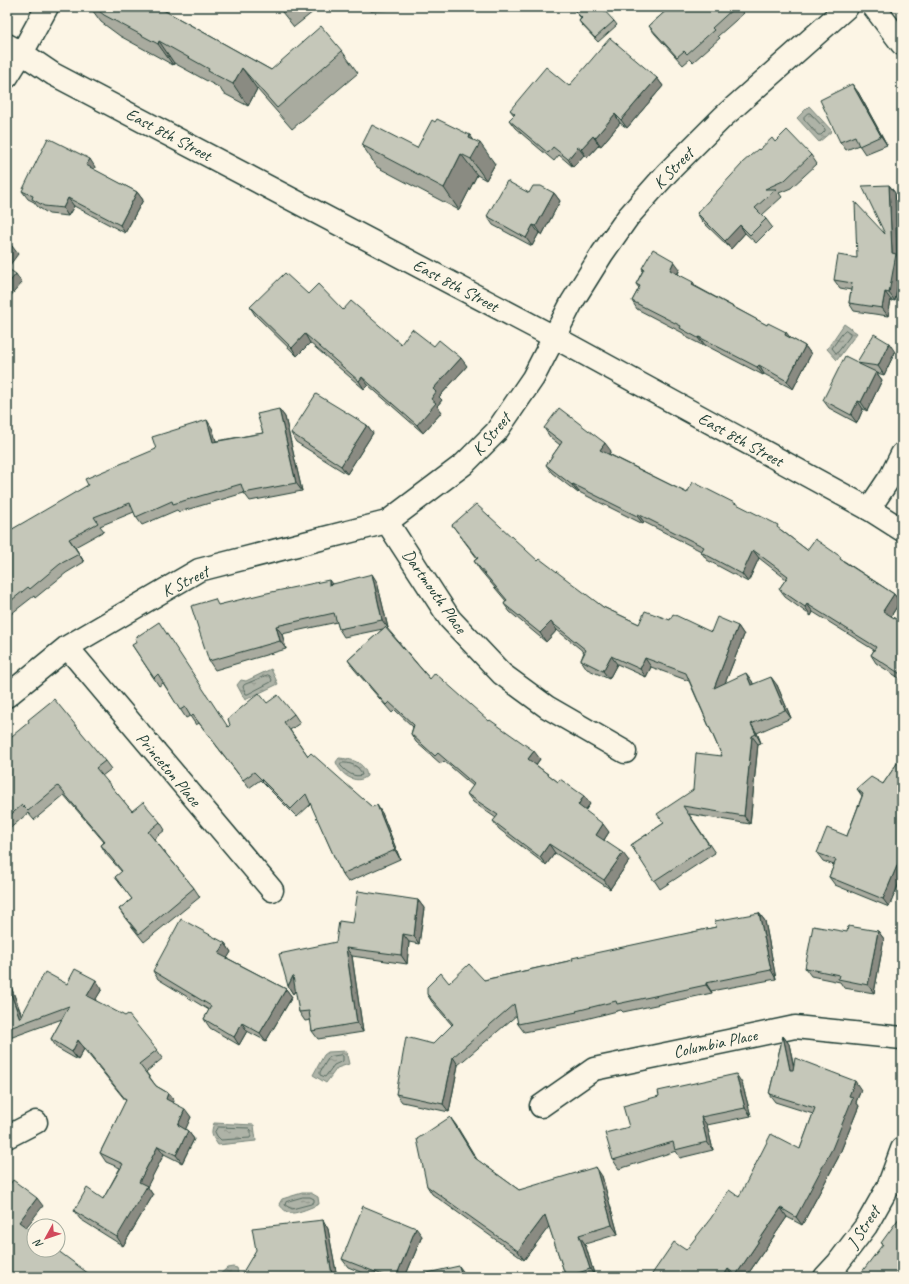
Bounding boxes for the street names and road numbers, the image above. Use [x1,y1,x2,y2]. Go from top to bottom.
street label: East 8th Street [122,103,217,167]
street label: K Street [649,142,700,193]
street label: East 8th Street [409,254,504,318]
street label: K Street [468,407,517,460]
street label: East 8th Street [695,408,789,472]
street label: Dartmouth Place [398,545,472,639]
street label: K Street [158,560,214,602]
street label: Princeton Place [132,728,207,812]
street label: Columbia Place [671,1024,760,1063]
street label: J Street [842,1200,886,1253]

